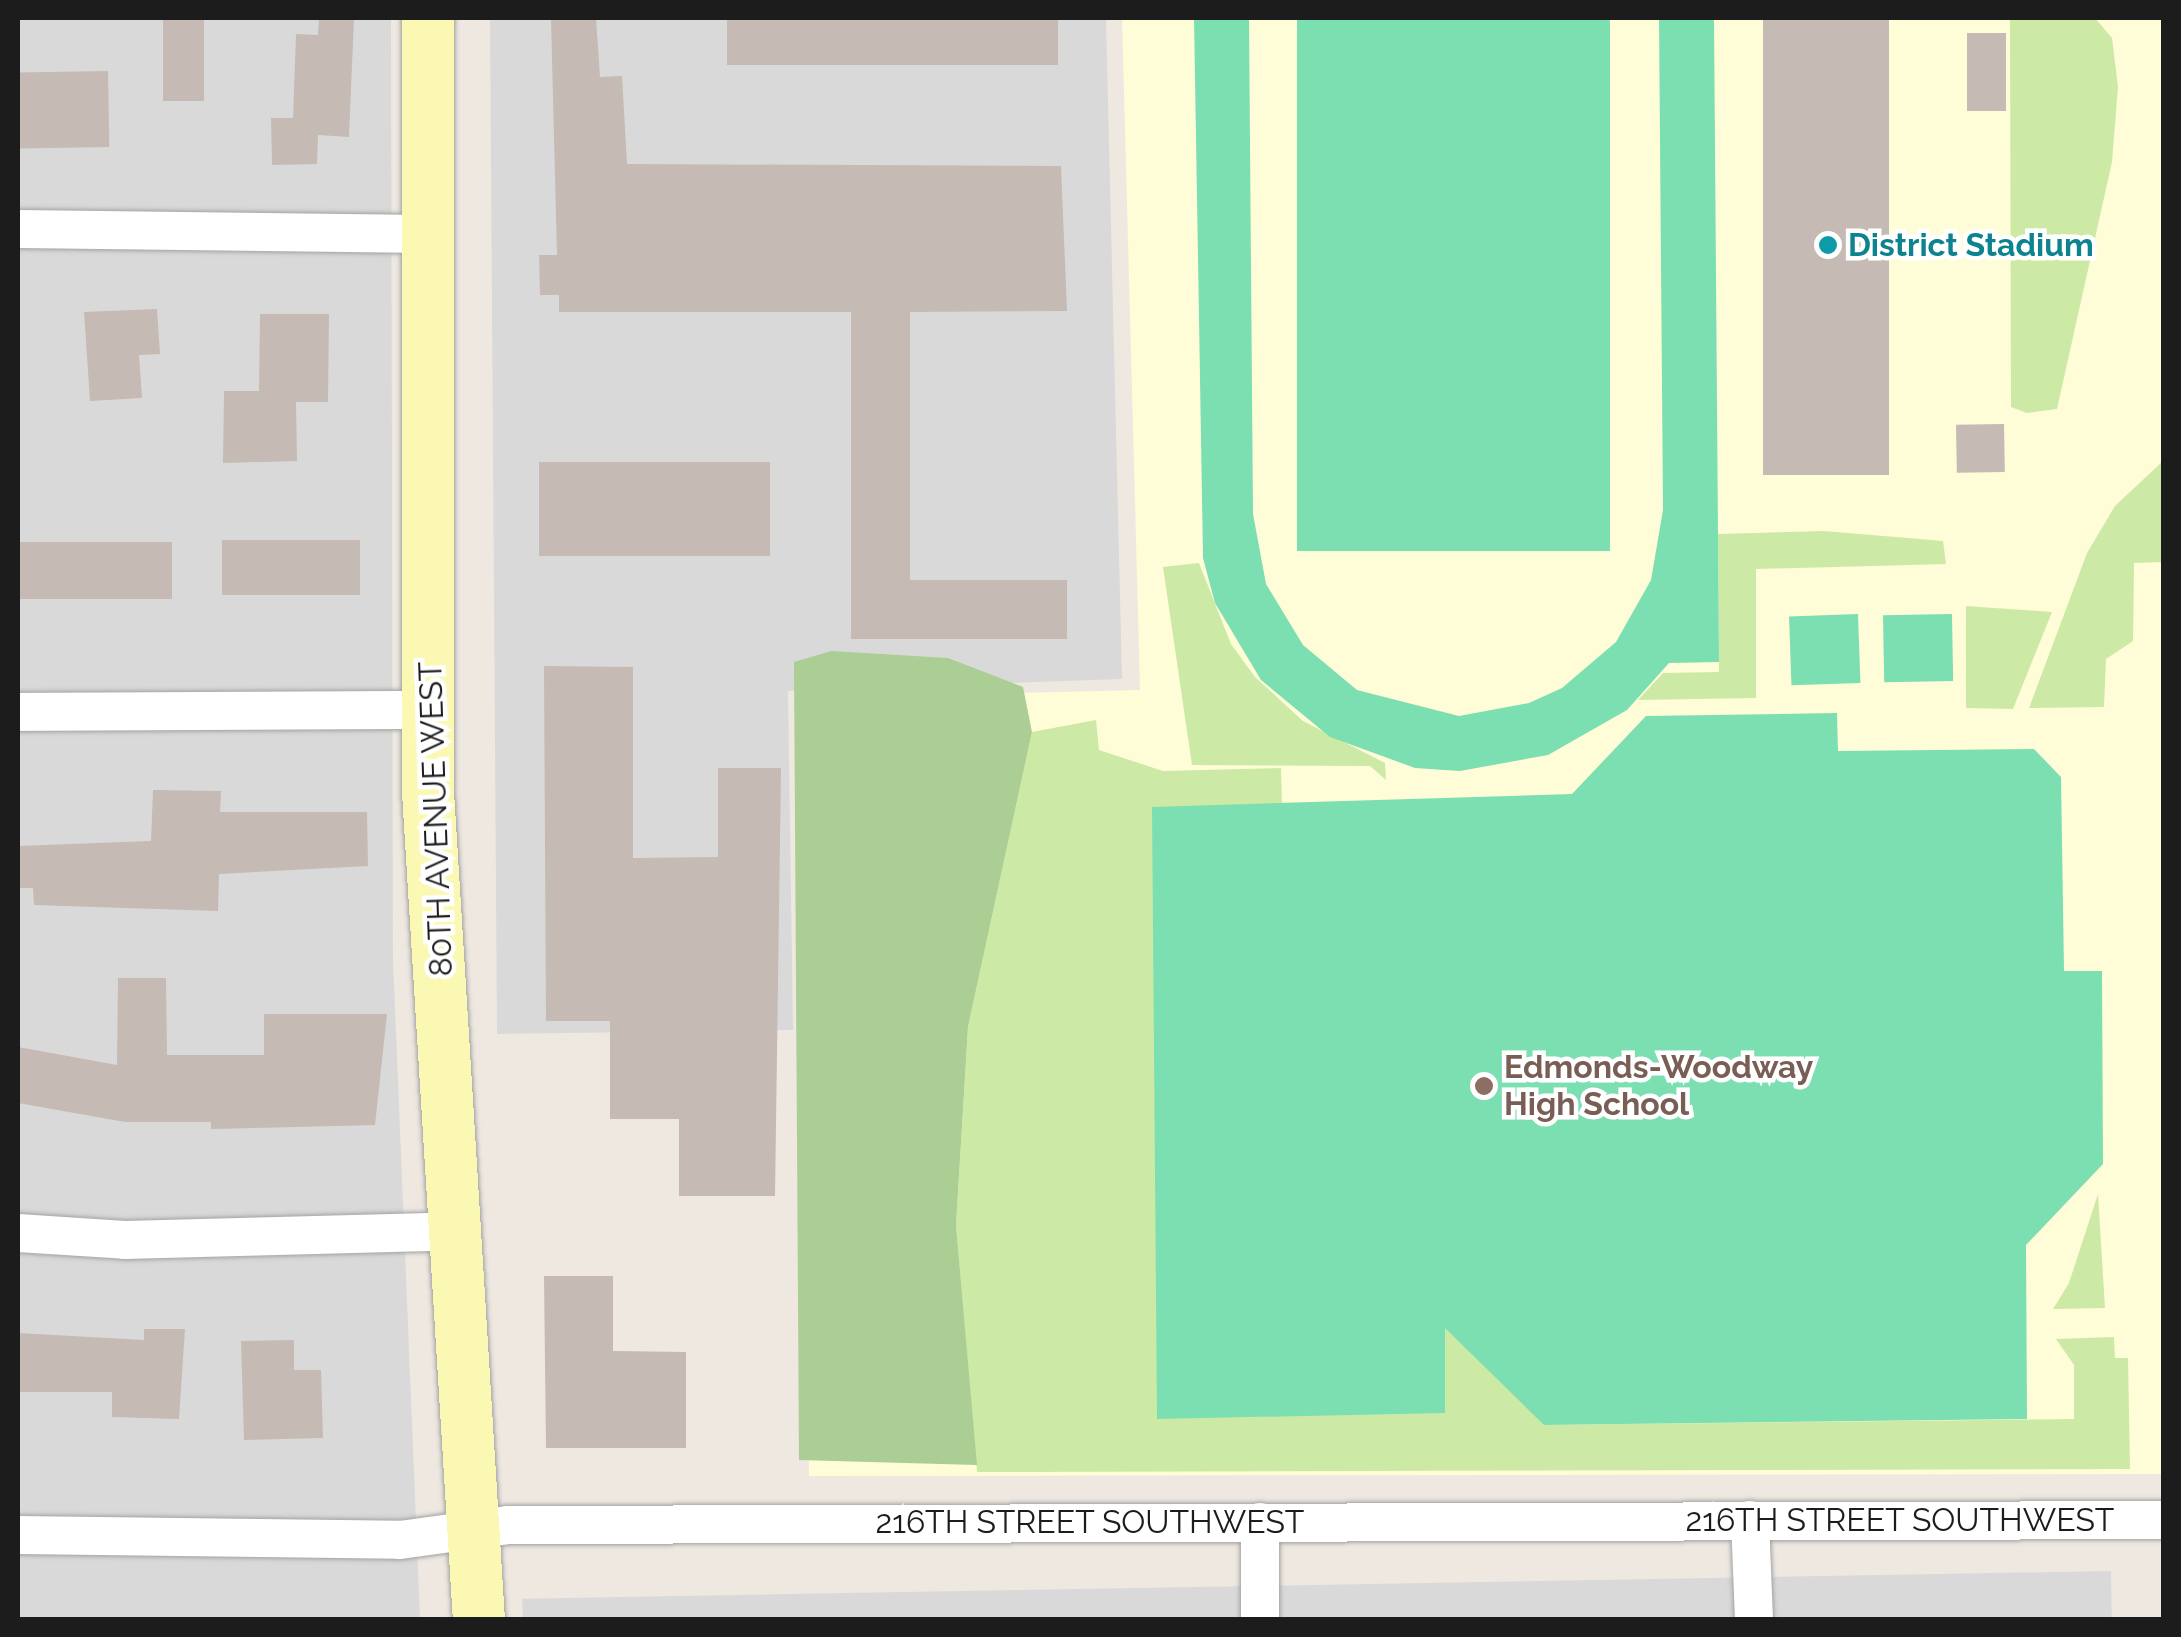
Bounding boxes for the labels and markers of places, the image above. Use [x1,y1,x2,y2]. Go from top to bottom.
place label: District Stadium [1848,226,2094,264]
marker: District Stadium [1817,234,1839,256]
place label: Edmonds-Woodway High School [1504,1049,1813,1124]
marker: Edmonds-Woodway High School [1473,1075,1495,1097]

